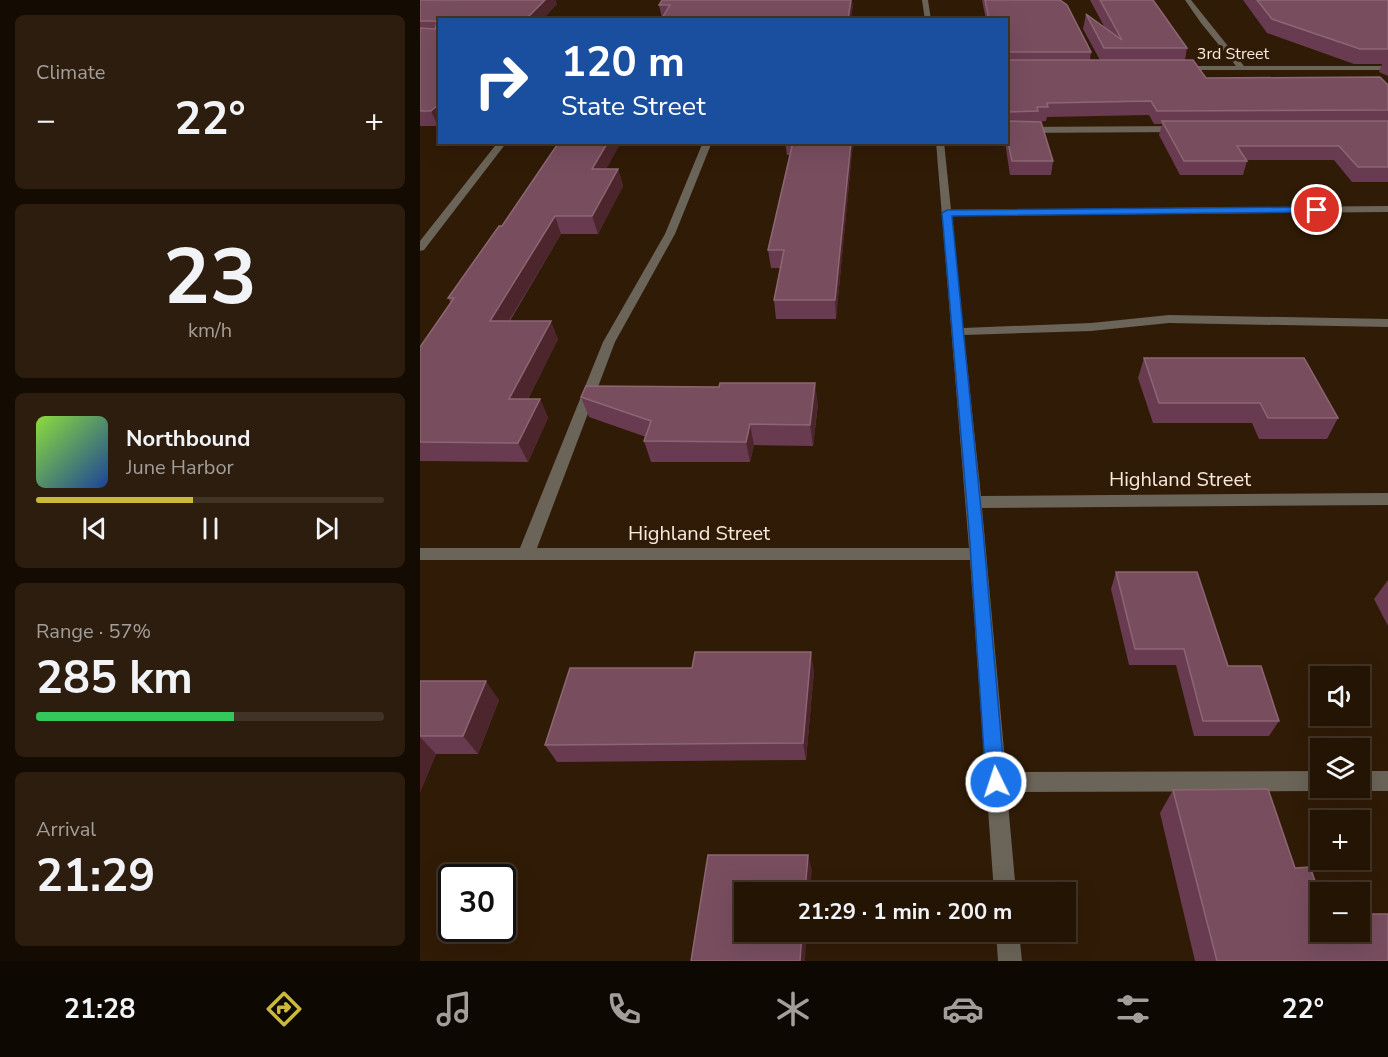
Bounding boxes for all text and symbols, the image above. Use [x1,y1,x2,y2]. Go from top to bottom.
text: 120 m [561,34,685,91]
icon: right [462,42,540,120]
street label: 3rd Street [1197,43,1270,65]
text: Climate [36,59,105,86]
text: State Street [561,88,706,125]
text: 22° [174,89,246,150]
text: − [36,98,56,143]
text: + [364,98,384,143]
pin [1291,184,1342,235]
icon: arrive [1300,193,1333,226]
text: 23 [163,224,257,331]
text: km/h [188,317,232,344]
text: Northbound [126,424,250,454]
text: June Harbor [126,454,234,481]
street label: Highland Street [1109,466,1252,493]
icon: previous [78,512,111,545]
icon: pause [194,512,227,545]
icon: next [310,512,343,545]
street label: Highland Street [628,520,771,547]
text: Range · 57% [36,618,151,645]
text: 285 km [36,648,193,709]
map controls [1310,666,1370,942]
button: sound [1310,666,1370,726]
button: layers [1310,738,1370,798]
position arrow [964,750,1028,814]
button: + [1310,810,1370,870]
text: Arrival [36,816,96,843]
text: 21:29 [36,846,155,907]
speed limit sign: 30 [438,864,516,942]
button: − [1310,882,1370,942]
text: 21:29 · 1 min · 200 m [798,897,1012,927]
icon: directions [263,988,305,1030]
icon: music [433,988,475,1030]
icon: phone [603,988,645,1030]
icon: climate [772,988,814,1030]
icon: car [942,988,984,1030]
icon: filters [1112,988,1154,1030]
text: 21:28 [64,991,135,1028]
text: 22° [1281,991,1324,1028]

